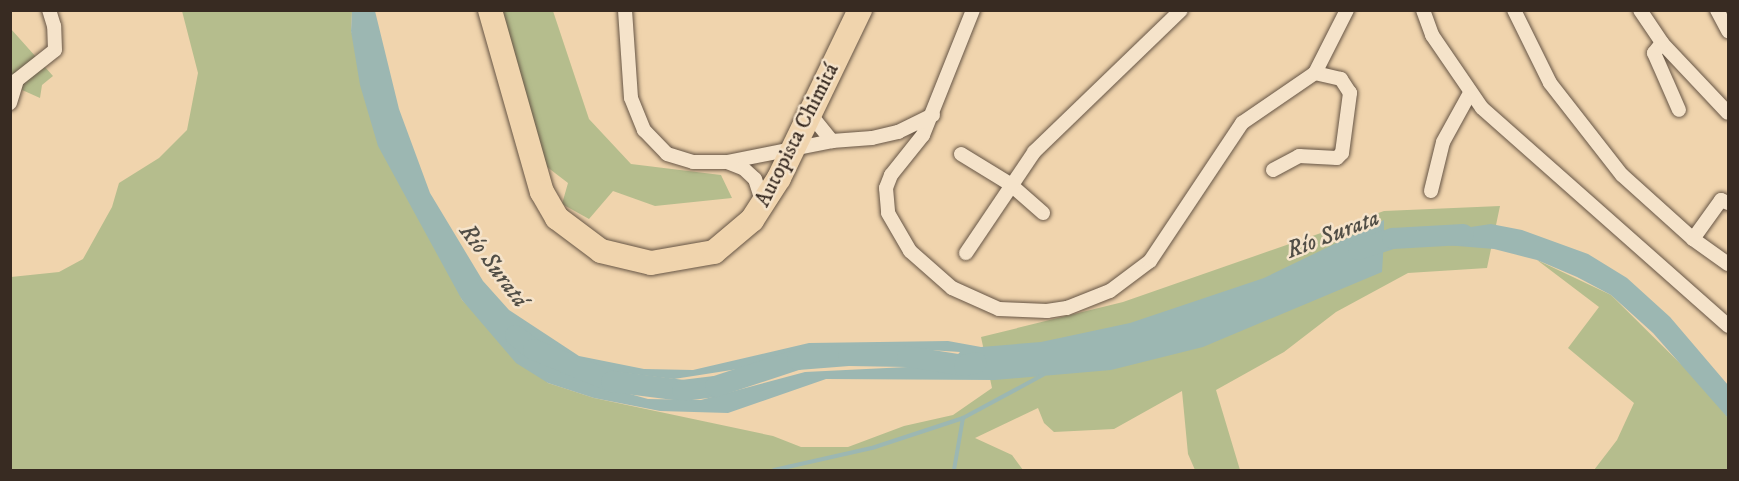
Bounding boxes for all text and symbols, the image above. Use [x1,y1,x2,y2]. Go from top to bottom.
street label: Autopista Chimitá [749,59,845,211]
water label: Río Surata [1282,204,1384,266]
water label: Río Suratá [452,218,534,314]

